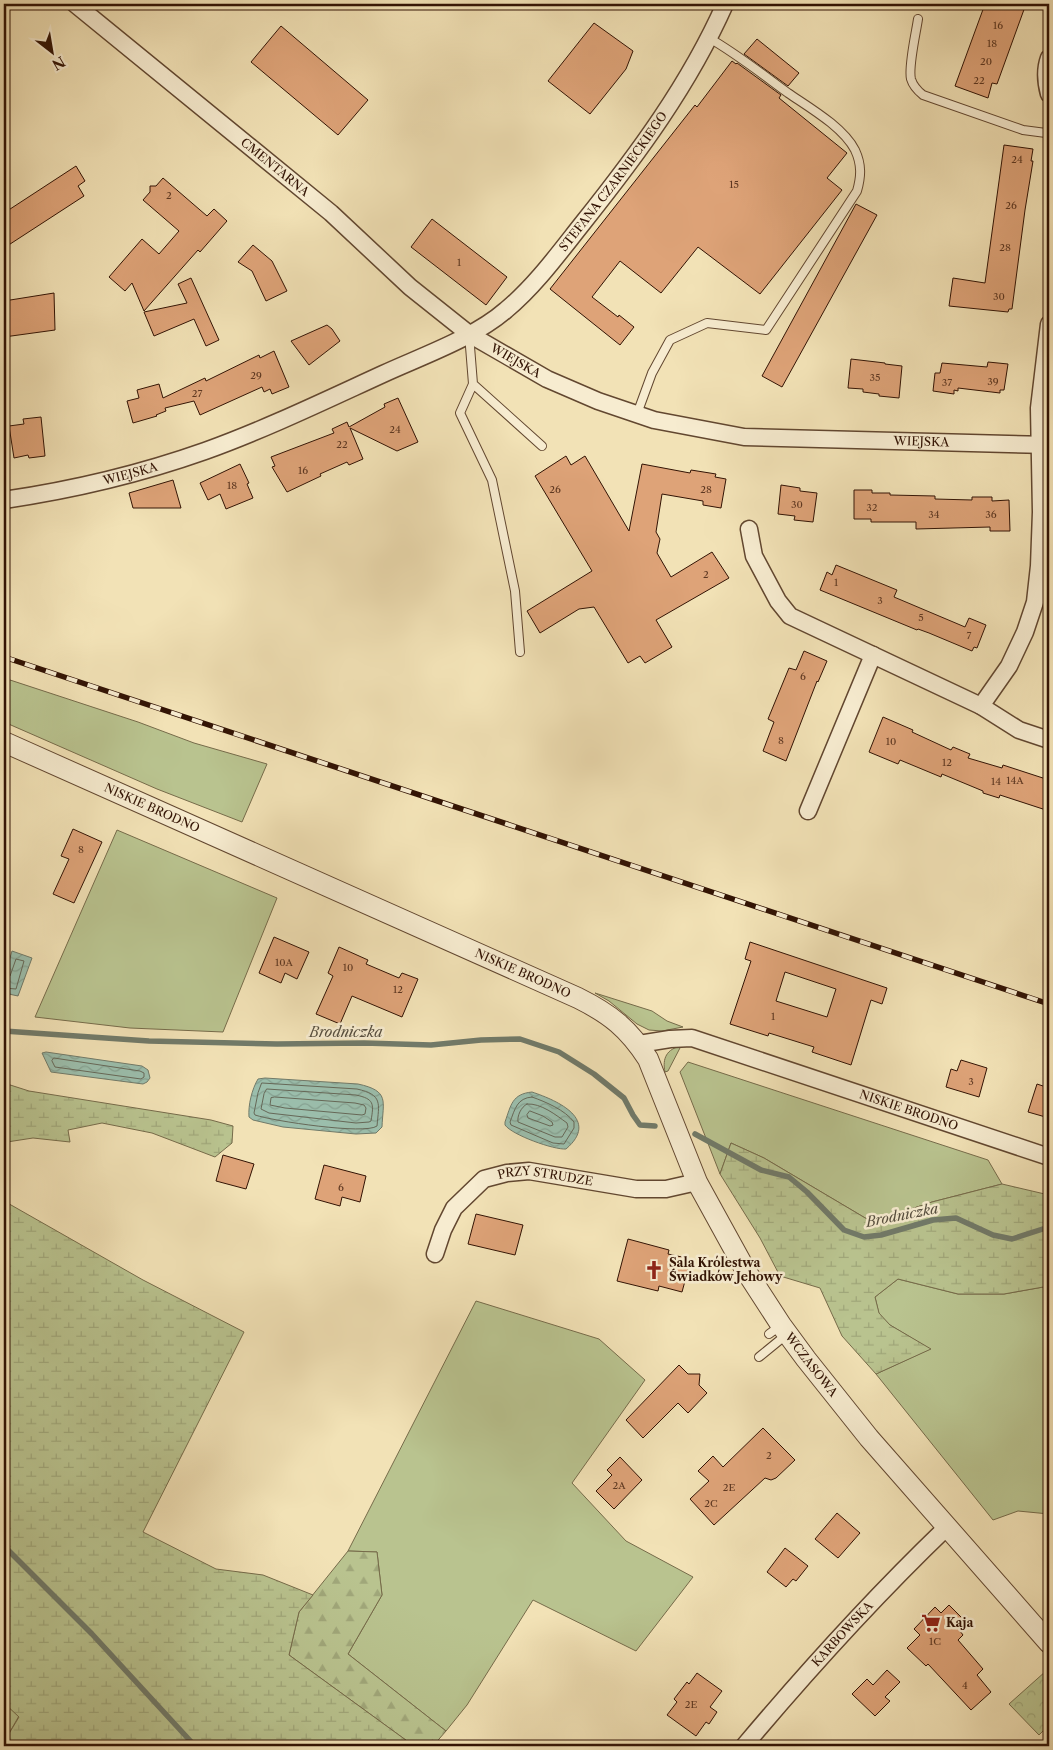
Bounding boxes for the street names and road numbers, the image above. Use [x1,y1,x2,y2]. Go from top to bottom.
street label: STEFANA CZARNIECKIEGO [555,109,670,254]
street label: CMENTARNA [238,134,313,200]
street label: WIEJSKA [487,340,545,381]
street label: WIEJSKA [892,433,951,449]
street label: WIEJSKA [100,459,160,488]
street label: NISKIE BRODNO [102,780,202,835]
street label: NISKIE BRODNO [473,945,573,1001]
street label: NISKIE BRODNO [858,1086,960,1133]
street label: PRZY STRUDZE [496,1163,594,1189]
street label: WCZASOWA [782,1329,842,1400]
street label: KARBOWSKA [808,1597,877,1670]

